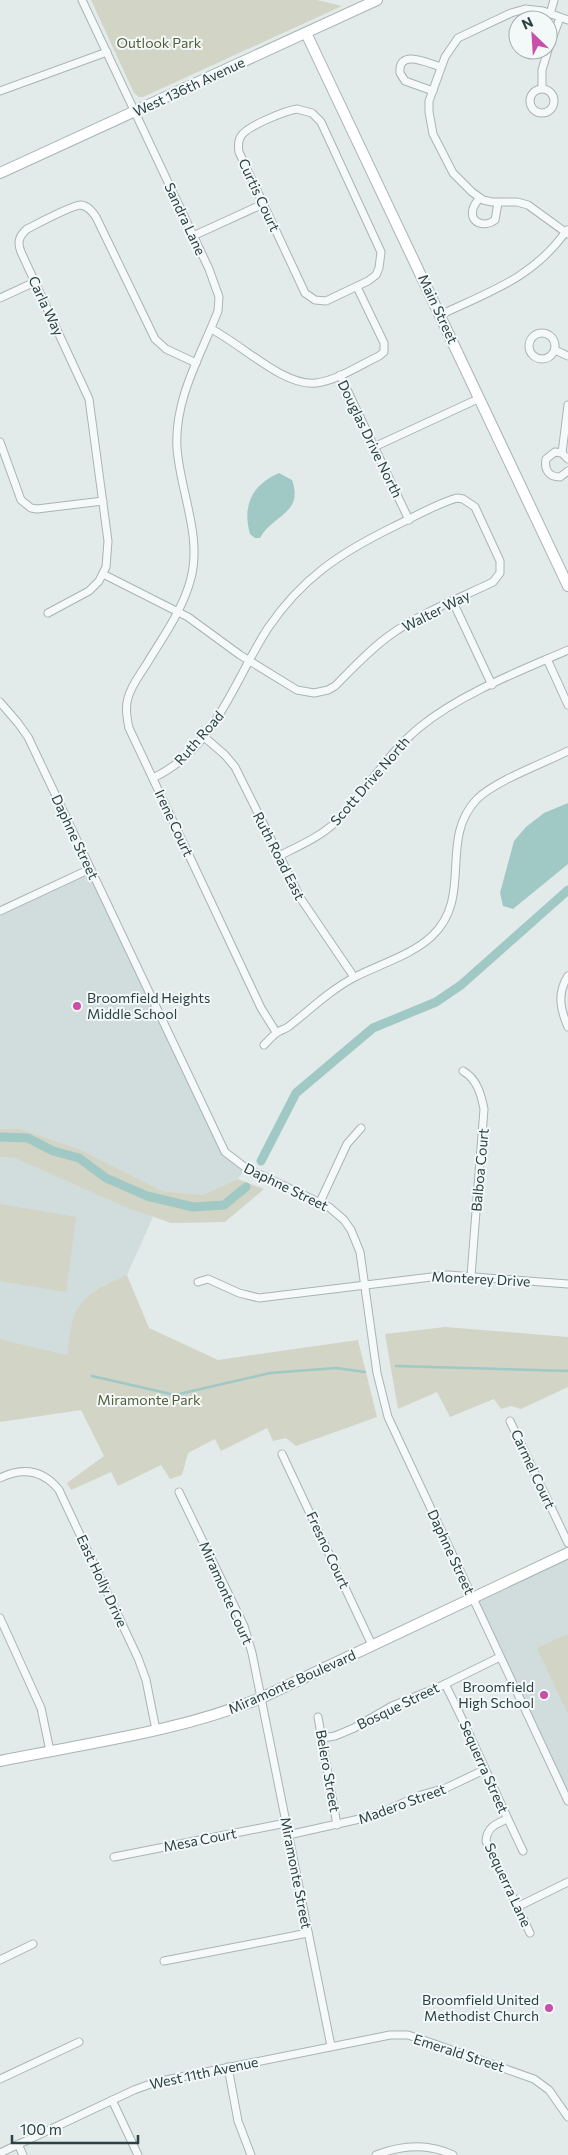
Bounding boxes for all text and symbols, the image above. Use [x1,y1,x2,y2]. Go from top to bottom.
north arrow [508,10,558,60]
text: N [519,13,536,33]
park label: Outlook Park [117,34,202,51]
street label: West 136th Avenue [130,53,247,120]
street label: Curtis Court [235,156,284,234]
street label: Sandra Lane [161,180,210,258]
street label: Main Street [415,271,462,346]
street label: Carla Way [25,273,68,338]
street label: Douglas Drive North [335,377,406,500]
street label: Walter Way [399,586,472,635]
street label: Ruth Road [170,707,227,768]
street label: Scott Drive North [326,733,413,829]
street label: Irene Court [152,787,197,859]
street label: Daphne Street [48,792,103,882]
street label: Ruth Road East [250,809,309,903]
place label: Broomfield Heights Middle School [87,989,210,1022]
marker: Broomfield Heights Middle School [71,1000,83,1012]
street label: Balboa Court [467,1127,492,1212]
street label: Daphne Street [241,1159,331,1214]
street label: Monterey Drive [431,1267,531,1290]
park label: Miramonte Park [97,1391,201,1408]
street label: Carmel Court [508,1426,559,1511]
street label: Daphne Street [424,1507,479,1597]
street label: Fresno Court [303,1509,354,1591]
street label: East Holly Drive [74,1532,131,1630]
street label: Miramonte Court [196,1539,257,1647]
street label: Miramonte Boulevard [225,1646,358,1717]
street label: Bosque Street [354,1678,442,1733]
place label: Broomfield High School [458,1678,534,1711]
marker: Broomfield High School [538,1689,550,1701]
street label: Sequerra Street [456,1718,513,1816]
street label: Belero Street [313,1728,344,1814]
street label: Madero Street [356,1780,448,1827]
street label: Miramonte Street [277,1815,316,1931]
street label: Mesa Court [162,1824,238,1855]
street label: Sequerra Lane [482,1840,535,1930]
place label: Broomfield United Methodist Church [422,1991,539,2024]
marker: Broomfield United Methodist Church [543,2002,555,2014]
street label: Emerald Street [412,2030,507,2075]
street label: West 11th Avenue [148,2053,260,2092]
scale bar [12,2112,139,2144]
text: 100 m [20,2120,62,2138]

